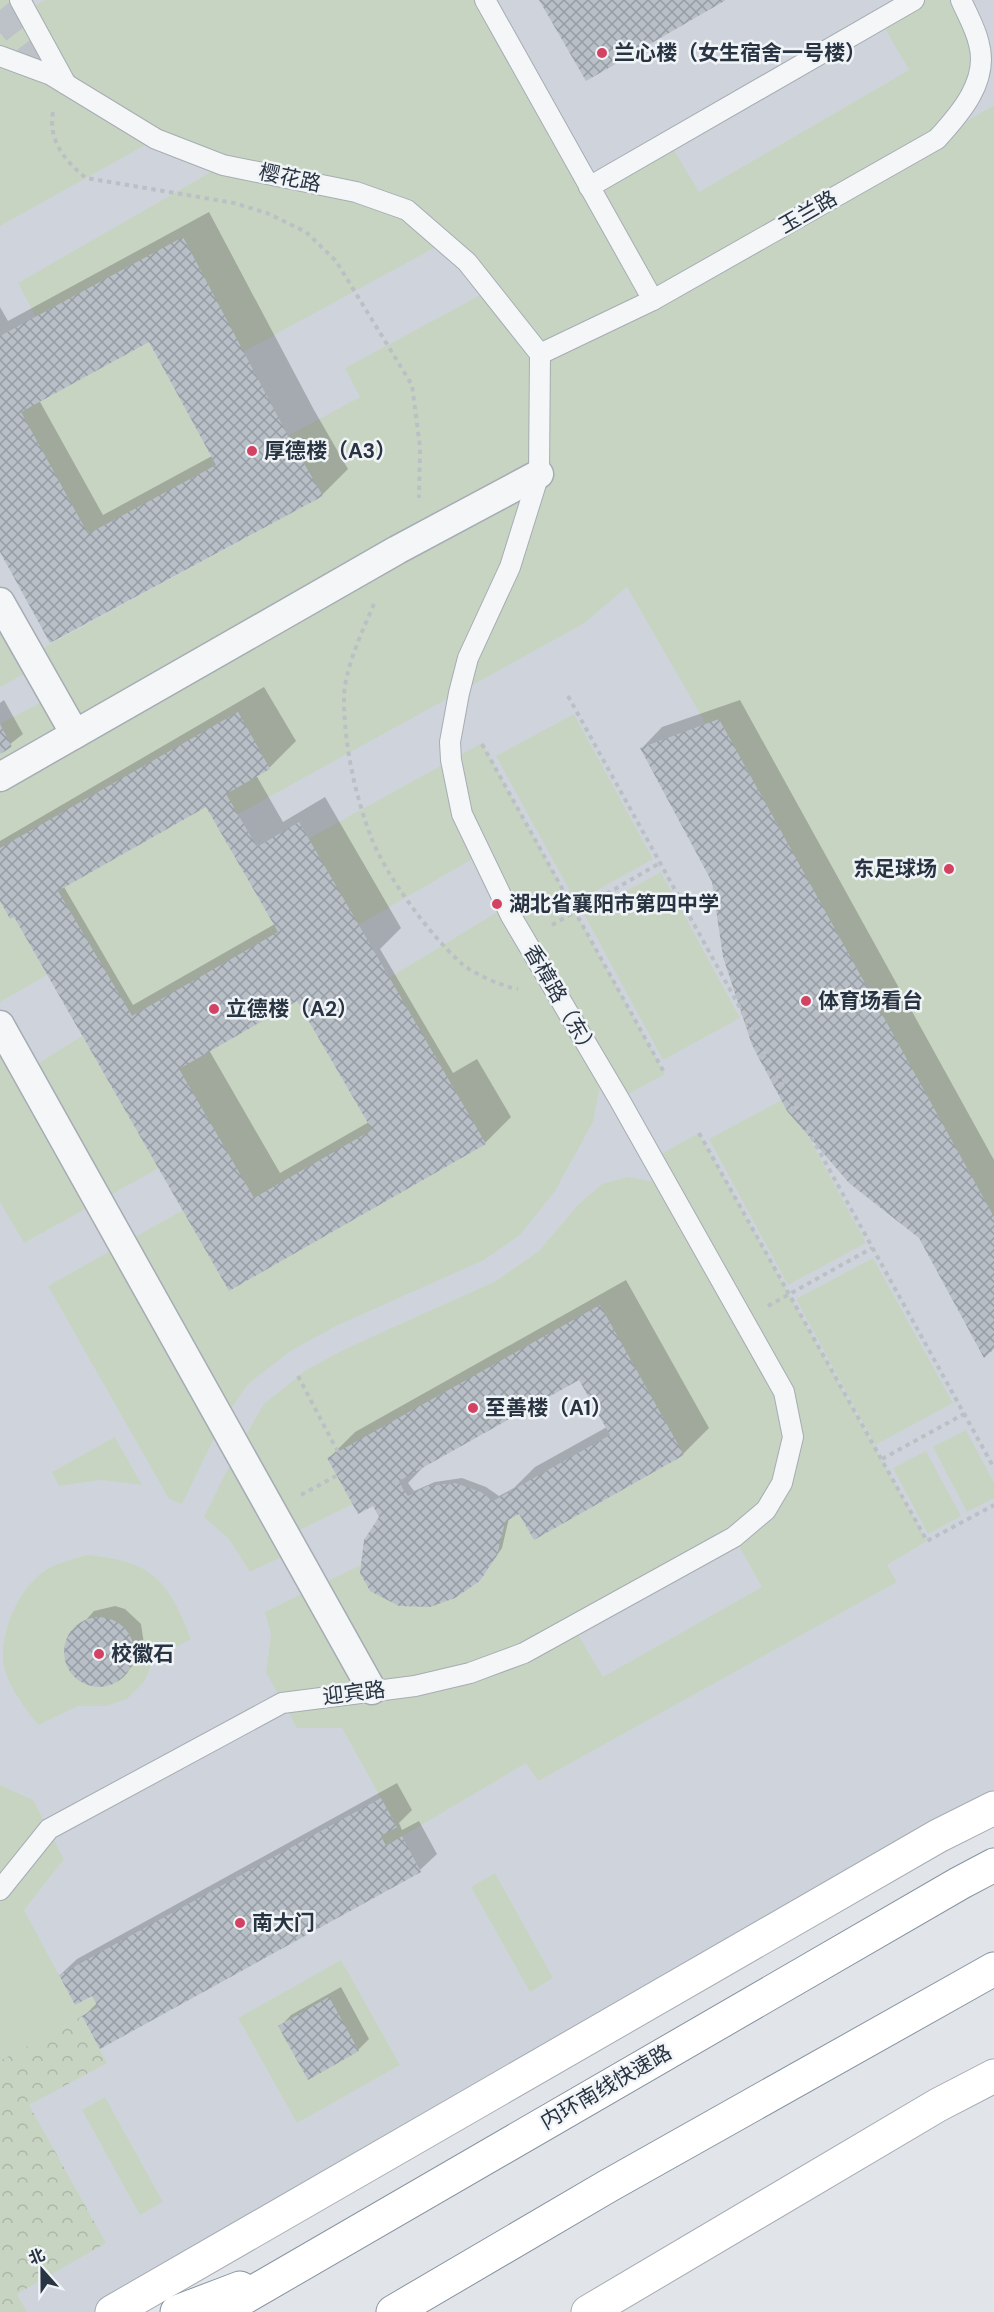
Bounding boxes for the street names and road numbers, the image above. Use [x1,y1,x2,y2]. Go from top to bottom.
street label: 樱花路 [256,158,324,198]
street label: 玉兰路 [774,184,842,240]
street label: 香樟路（东） [517,939,605,1063]
street label: 迎宾路 [321,1675,387,1711]
street label: 内环南线快速路 [535,2038,677,2136]

